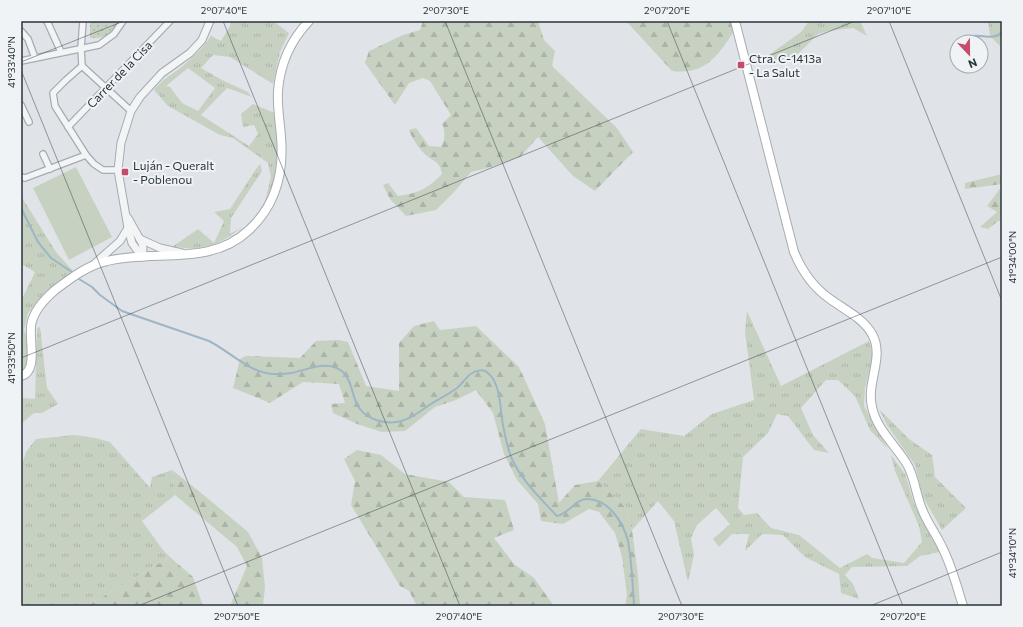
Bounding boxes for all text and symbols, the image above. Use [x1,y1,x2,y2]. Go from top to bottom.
text: 2°07'40"E [201,4,247,16]
text: 2°07'30"E [423,4,469,16]
text: 2°07'20"E [644,4,690,16]
text: 2°07'10"E [867,4,911,16]
north arrow [949,34,989,74]
text: 41°33'40"N [5,36,17,88]
street label: Carrer de la Cisa [84,38,154,110]
place label: Ctra. C-1413a - La Salut [749,51,821,79]
text: N [967,56,979,71]
marker: Ctra. C-1413a - La Salut [736,60,746,70]
place label: Luján - Queralt - Poblenou [133,158,214,186]
marker: Luján - Queralt - Poblenou [120,167,130,177]
text: 41°34'00"N [1006,231,1018,283]
text: 41°33'50"N [5,332,17,384]
text: 41°34'10"N [1006,528,1018,578]
text: 2°07'50"E [214,610,260,622]
text: 2°07'40"E [436,610,482,622]
text: 2°07'30"E [658,610,704,622]
text: 2°07'20"E [880,610,926,622]

